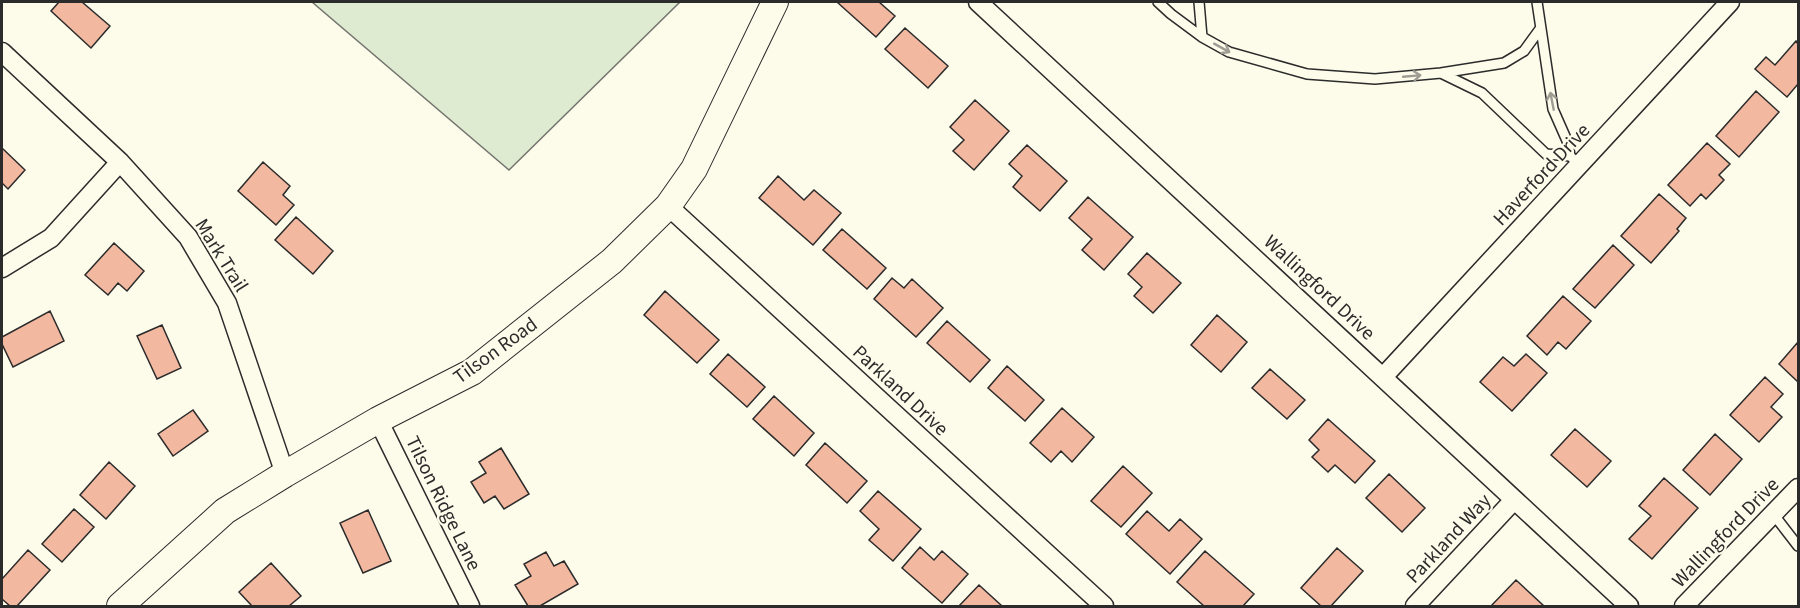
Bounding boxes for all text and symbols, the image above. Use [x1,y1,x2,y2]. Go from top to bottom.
one-way arrow [1213,42,1230,54]
one-way arrow [1402,70,1422,81]
one-way arrow [1546,92,1557,111]
street label: Haverford Drive [1487,117,1597,232]
street label: Mark Trail [188,213,255,298]
street label: Wallingford Drive [1257,229,1381,347]
street label: Tilson Road [448,311,543,391]
street label: Parkland Drive [846,339,955,443]
street label: Tilson Ridge Lane [398,431,488,576]
street label: Wallingford Drive [1666,471,1786,594]
street label: Parkland Way [1400,487,1498,590]

